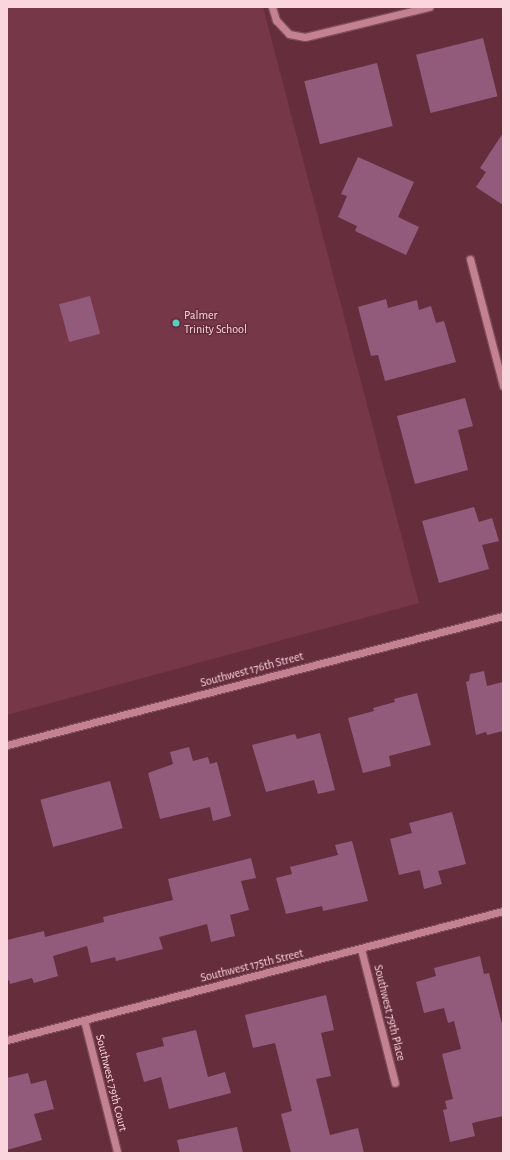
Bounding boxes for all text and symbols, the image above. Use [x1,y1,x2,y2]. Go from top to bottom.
place label: Palmer Trinity School [184,309,247,337]
marker: Palmer Trinity School [171,318,181,328]
street label: Southwest 176th Street [199,649,305,691]
street label: Southwest 175th Street [199,946,305,986]
street label: Southwest 79th Place [370,963,408,1063]
street label: Southwest 79th Court [92,1033,130,1133]

